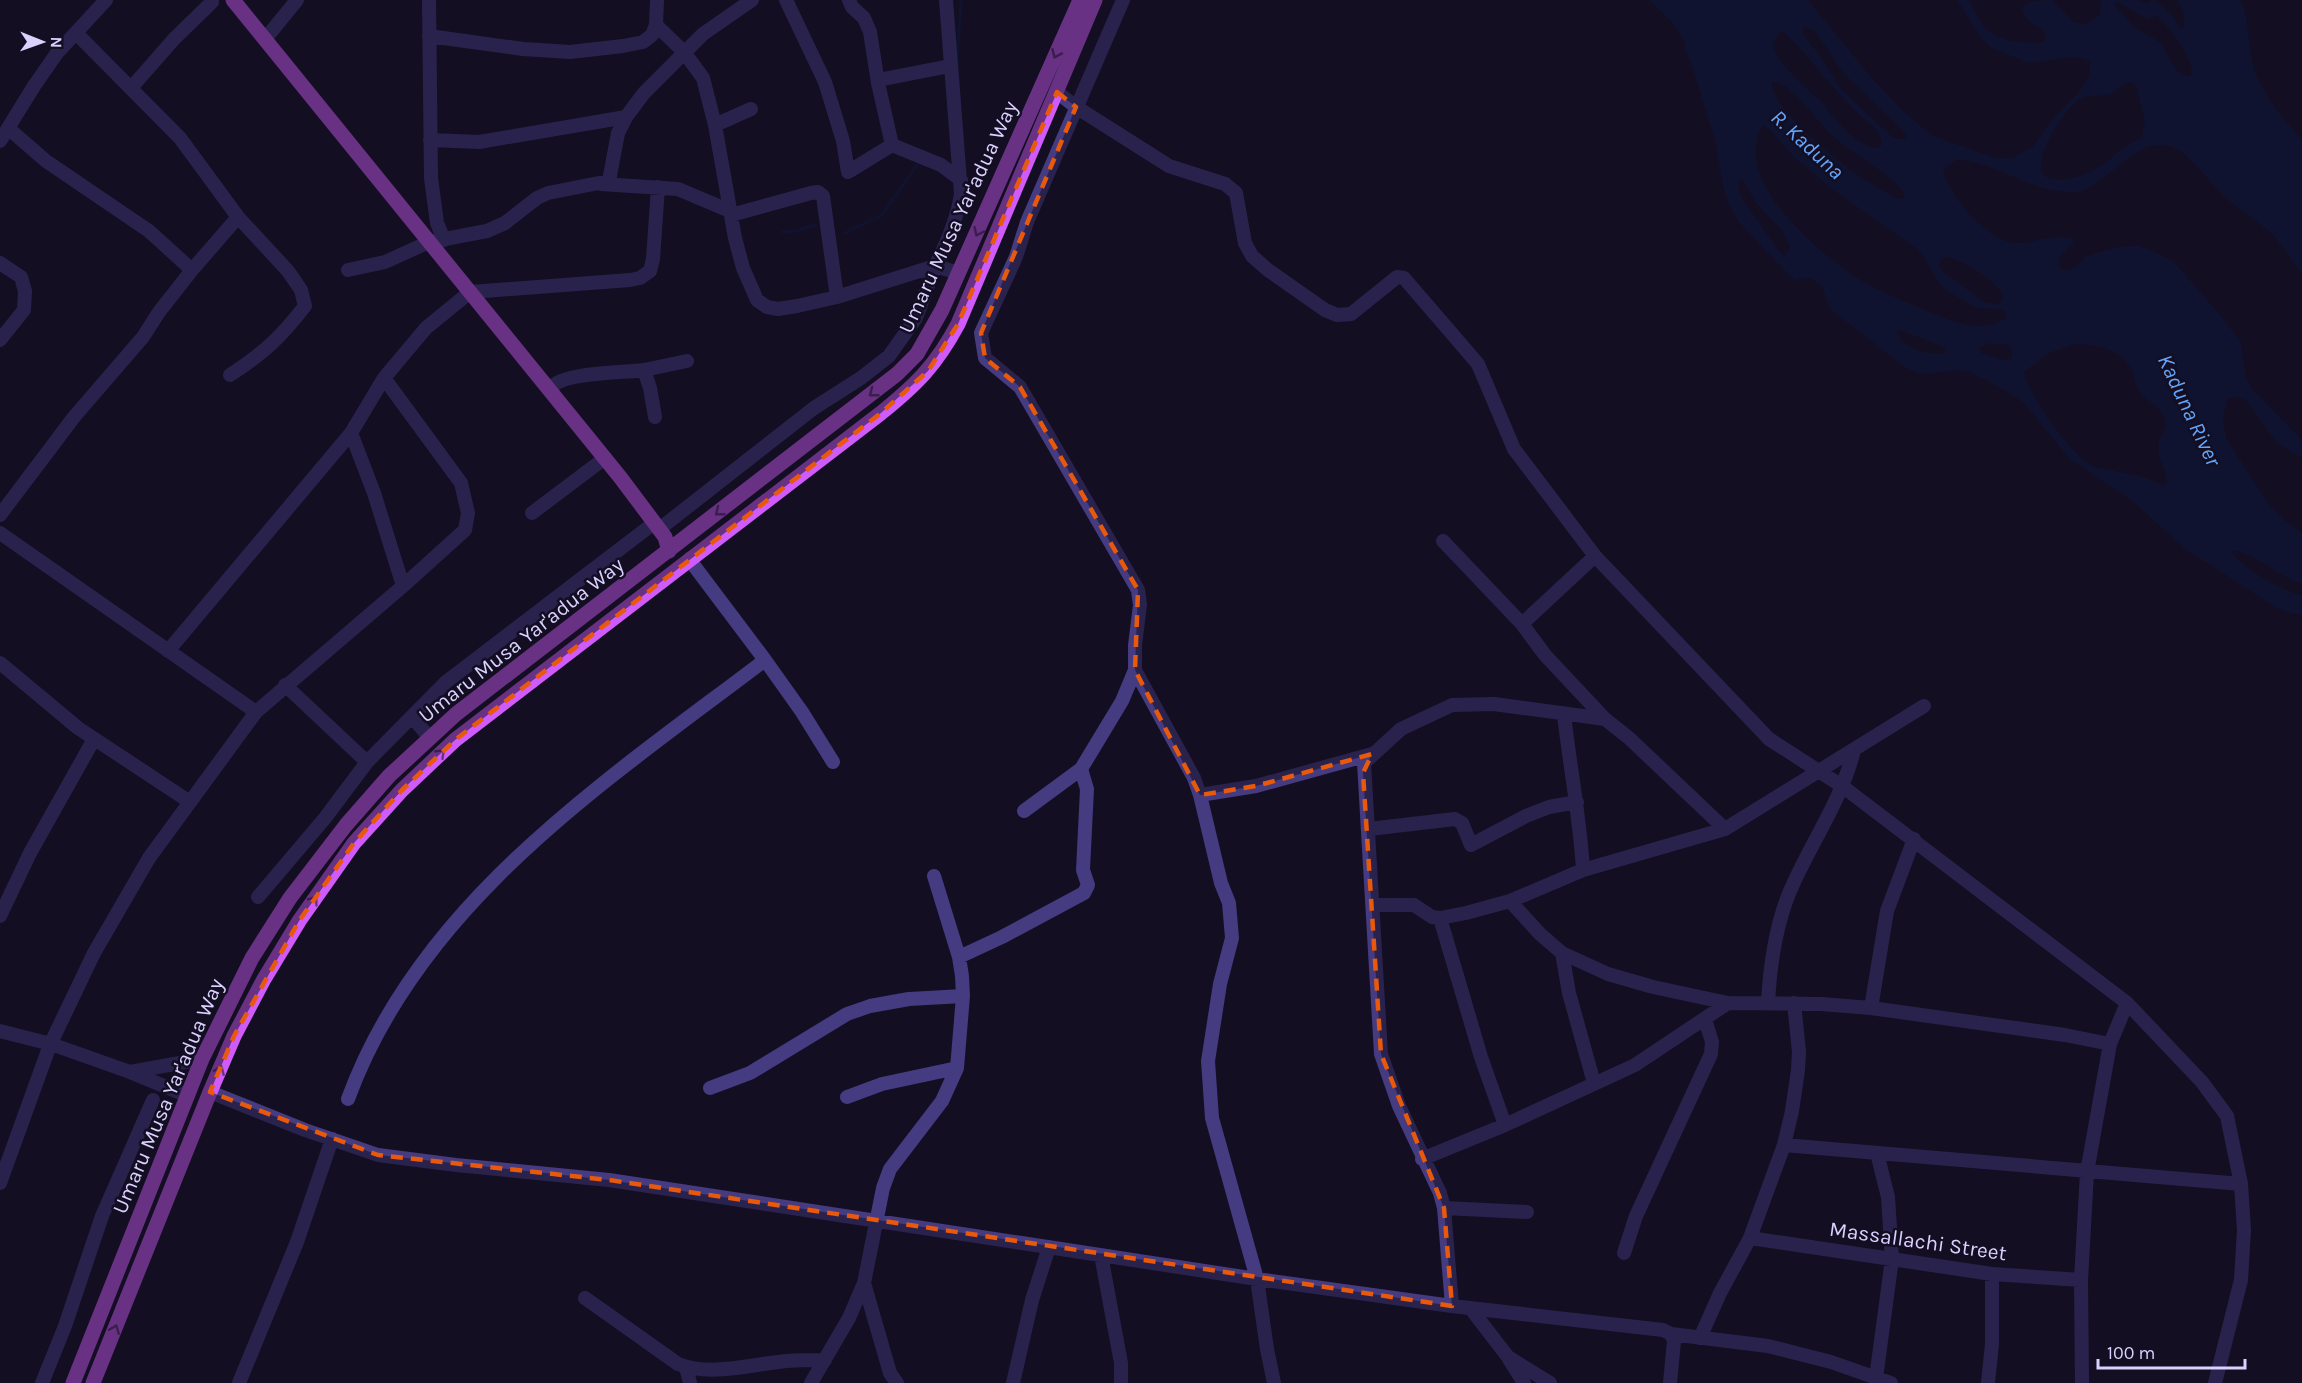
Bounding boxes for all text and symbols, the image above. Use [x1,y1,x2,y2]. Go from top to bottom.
north arrow [12,12,72,72]
text: N [47,36,66,48]
one-way arrow [1051,47,1063,58]
street label: Umaru Musa Yar'adua Way [894,97,1022,337]
water label: R. Kaduna [1765,104,1849,185]
one-way arrow [973,226,985,237]
water label: Kaduna River [2152,350,2227,472]
one-way arrow [869,385,880,396]
one-way arrow [714,504,725,515]
street label: Umaru Musa Yar'adua Way [414,552,628,727]
one-way arrow [435,749,445,760]
one-way arrow [307,895,318,906]
street label: Umaru Musa Yar'adua Way [107,975,229,1217]
one-way arrow [213,1065,225,1076]
street label: Massallachi Street [1828,1217,2008,1265]
one-way arrow [108,1324,120,1335]
scale bar [2098,1332,2245,1370]
text: 100 m [2107,1342,2155,1364]

